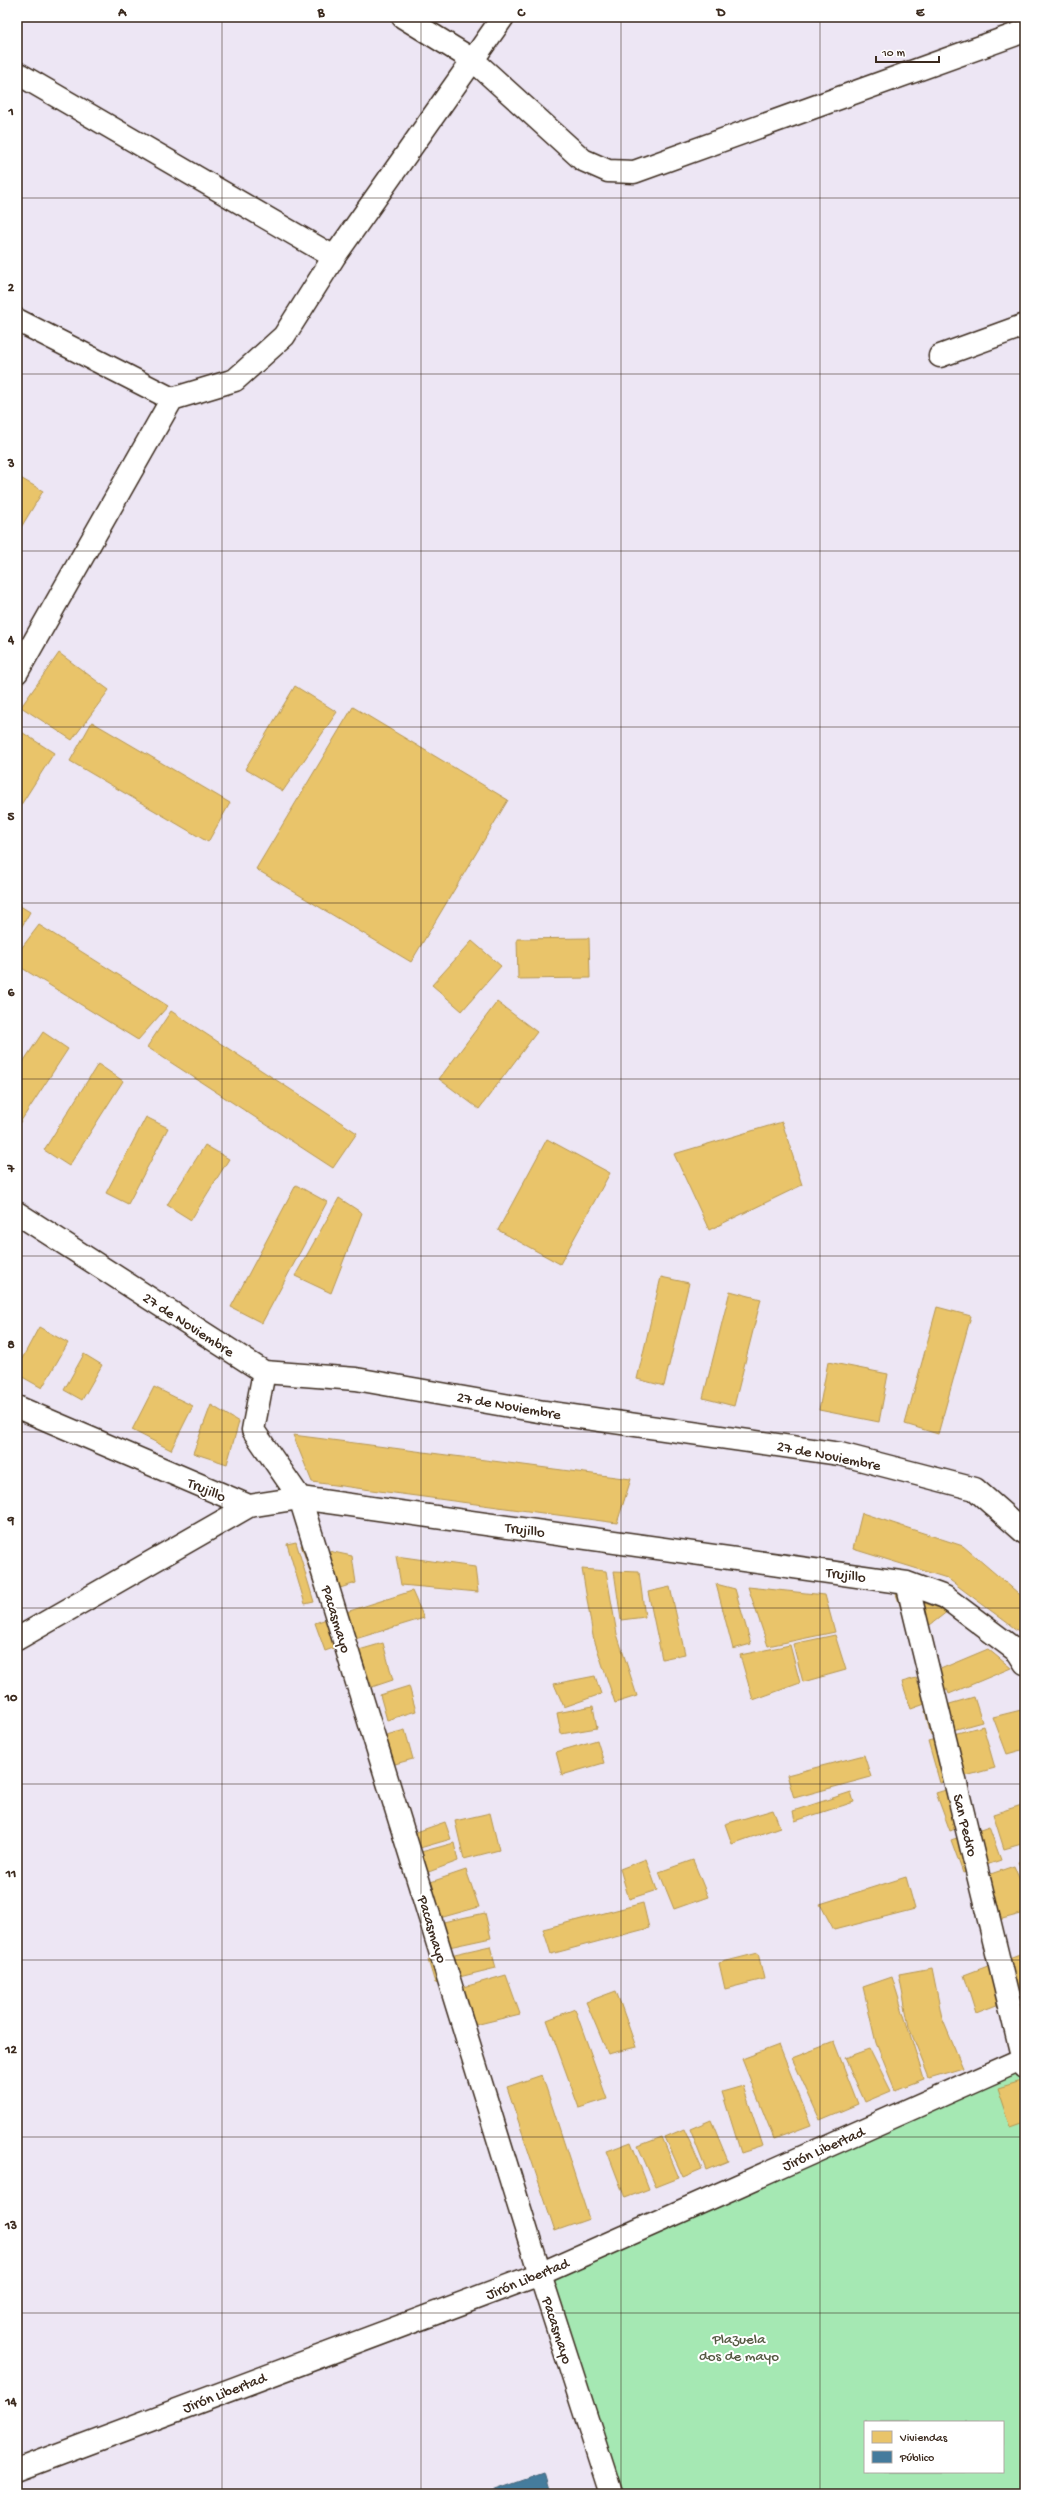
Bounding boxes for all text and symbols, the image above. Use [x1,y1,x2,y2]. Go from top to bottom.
text: A [117,6,127,21]
text: B [317,6,326,21]
text: C [516,6,526,21]
text: D [716,6,726,21]
text: E [916,6,925,21]
scale bar [876,38,939,64]
text: 10 m [881,47,906,61]
text: 1 [7,105,14,120]
text: 2 [8,281,15,296]
text: 3 [7,457,15,472]
text: 4 [7,633,15,648]
text: 5 [8,810,15,825]
text: 6 [8,986,15,1001]
text: 7 [7,1162,16,1177]
street label: 27 de Noviembre [139,1289,237,1362]
text: 8 [7,1338,15,1353]
street label: 27 de Noviembre [455,1389,562,1425]
street label: 27 de Noviembre [775,1438,882,1476]
street label: Trujillo [183,1474,228,1507]
text: 9 [7,1514,15,1529]
street label: Trujillo [503,1519,546,1543]
street label: Trujillo [824,1564,867,1588]
street label: Pacasmayo [316,1583,354,1656]
text: 10 [4,1691,18,1706]
street label: San Pedro [948,1792,981,1859]
text: 11 [5,1867,16,1882]
street label: Pacasmayo [412,1893,450,1966]
text: 12 [4,2043,17,2058]
street label: Jirón Libertad [780,2123,869,2176]
text: 13 [4,2219,17,2234]
street label: Jirón Libertad [484,2255,573,2305]
street label: Pacasmayo [536,2294,575,2367]
park label: Plazuela dos de mayo [699,2331,779,2366]
street label: Jirón Libertad [180,2369,270,2418]
text: 14 [4,2395,18,2410]
legend [864,2421,1004,2473]
text: Viviendas [899,2432,948,2446]
text: Público [899,2452,934,2466]

